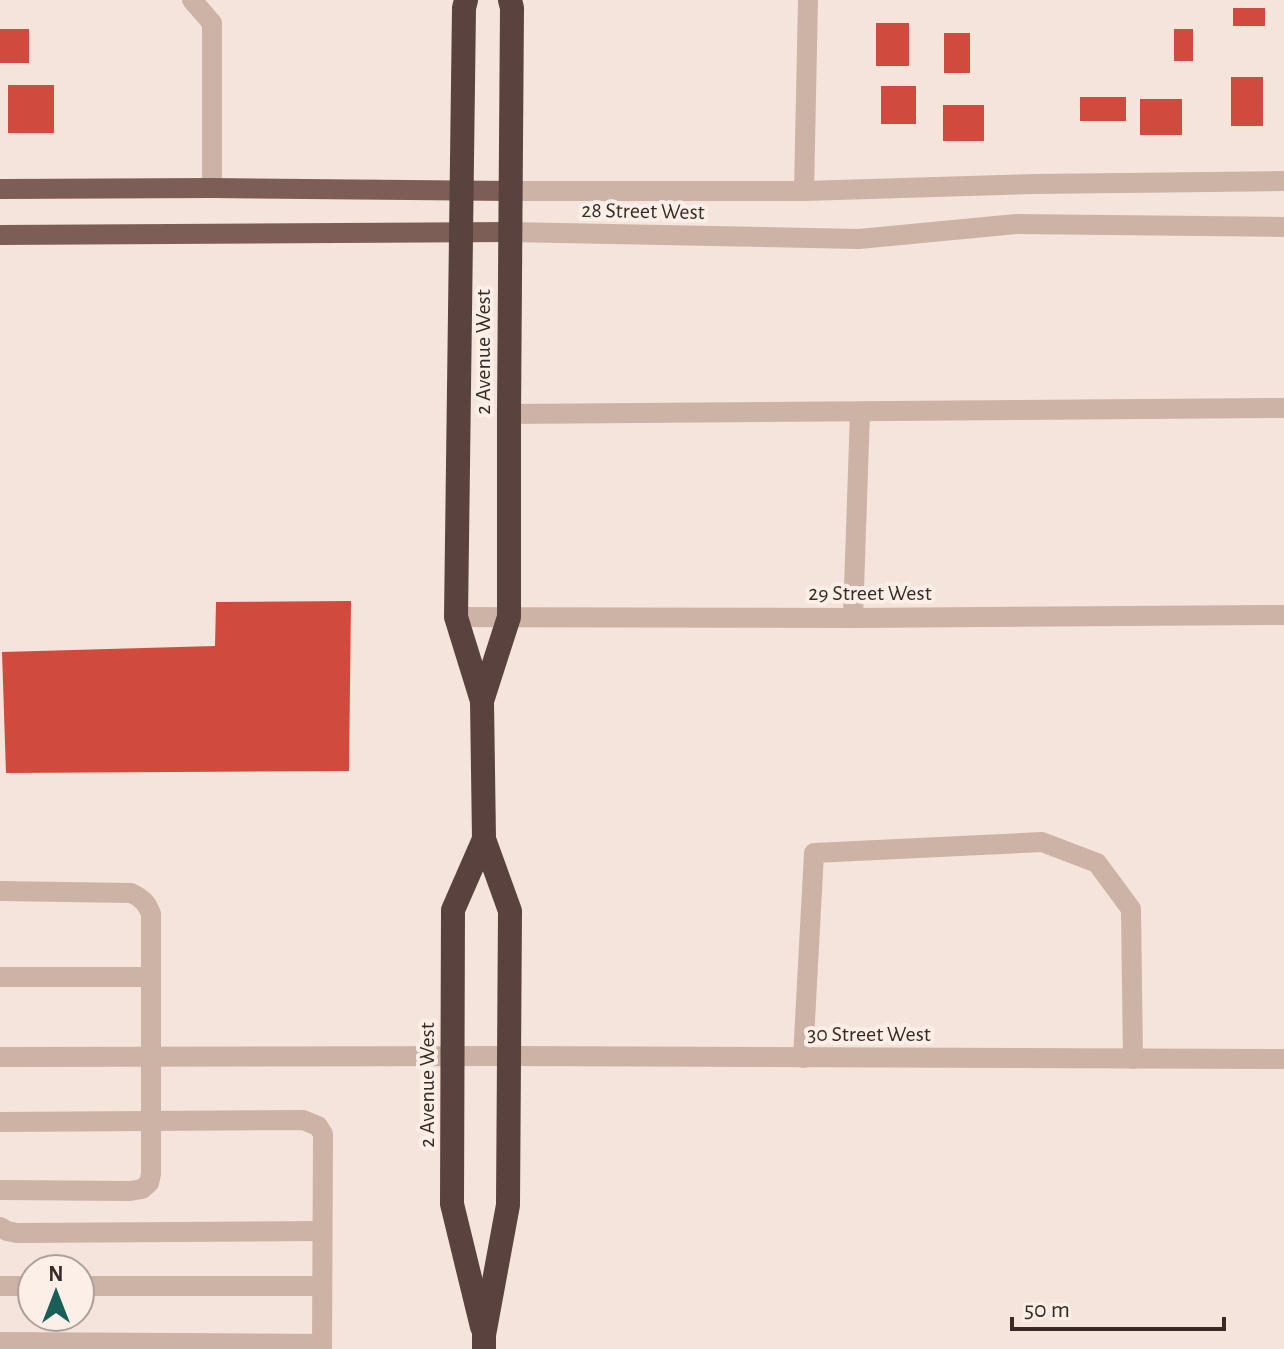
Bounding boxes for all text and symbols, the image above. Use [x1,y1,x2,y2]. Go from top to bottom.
street label: 28 Street West [581,199,705,223]
street label: 2 Avenue West [472,289,494,415]
street label: 29 Street West [808,582,932,604]
street label: 2 Avenue West [416,1022,438,1148]
street label: 30 Street West [807,1023,931,1045]
north arrow [16,1253,96,1333]
text: N [48,1263,64,1285]
scale bar [1012,1281,1224,1331]
text: 50 m [1024,1298,1070,1322]

